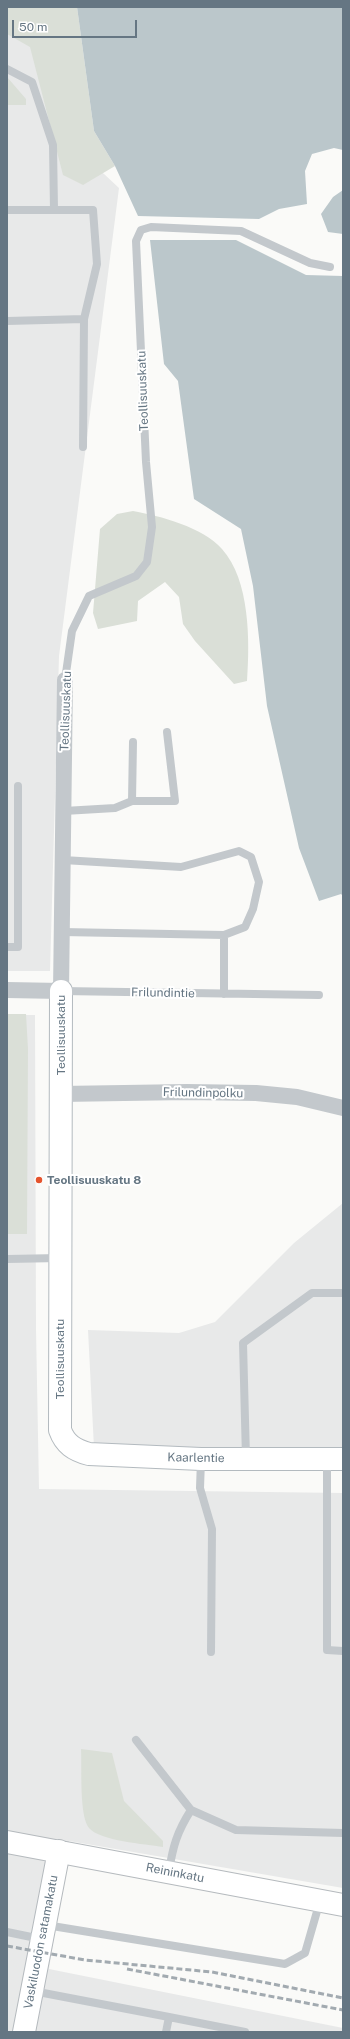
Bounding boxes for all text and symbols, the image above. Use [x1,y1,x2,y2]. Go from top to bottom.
scale bar [14,12,139,38]
text: 50 m [19,20,47,34]
street label: Teollisuuskatu [134,351,152,431]
street label: Teollisuuskatu [57,671,75,751]
street label: Frilundintie [131,985,195,1001]
street label: Teollisuuskatu [54,995,68,1075]
street label: Frilundinpolku [163,1085,243,1101]
place label: Teollisuuskatu 8 [47,1173,141,1187]
marker: Teollisuuskatu 8 [34,1175,44,1185]
street label: Teollisuuskatu [53,1319,67,1399]
street label: Kaarlentie [167,1450,225,1466]
street label: Reininkatu [145,1860,205,1886]
street label: Vaskiluodon satamakatu [21,1874,61,2010]

